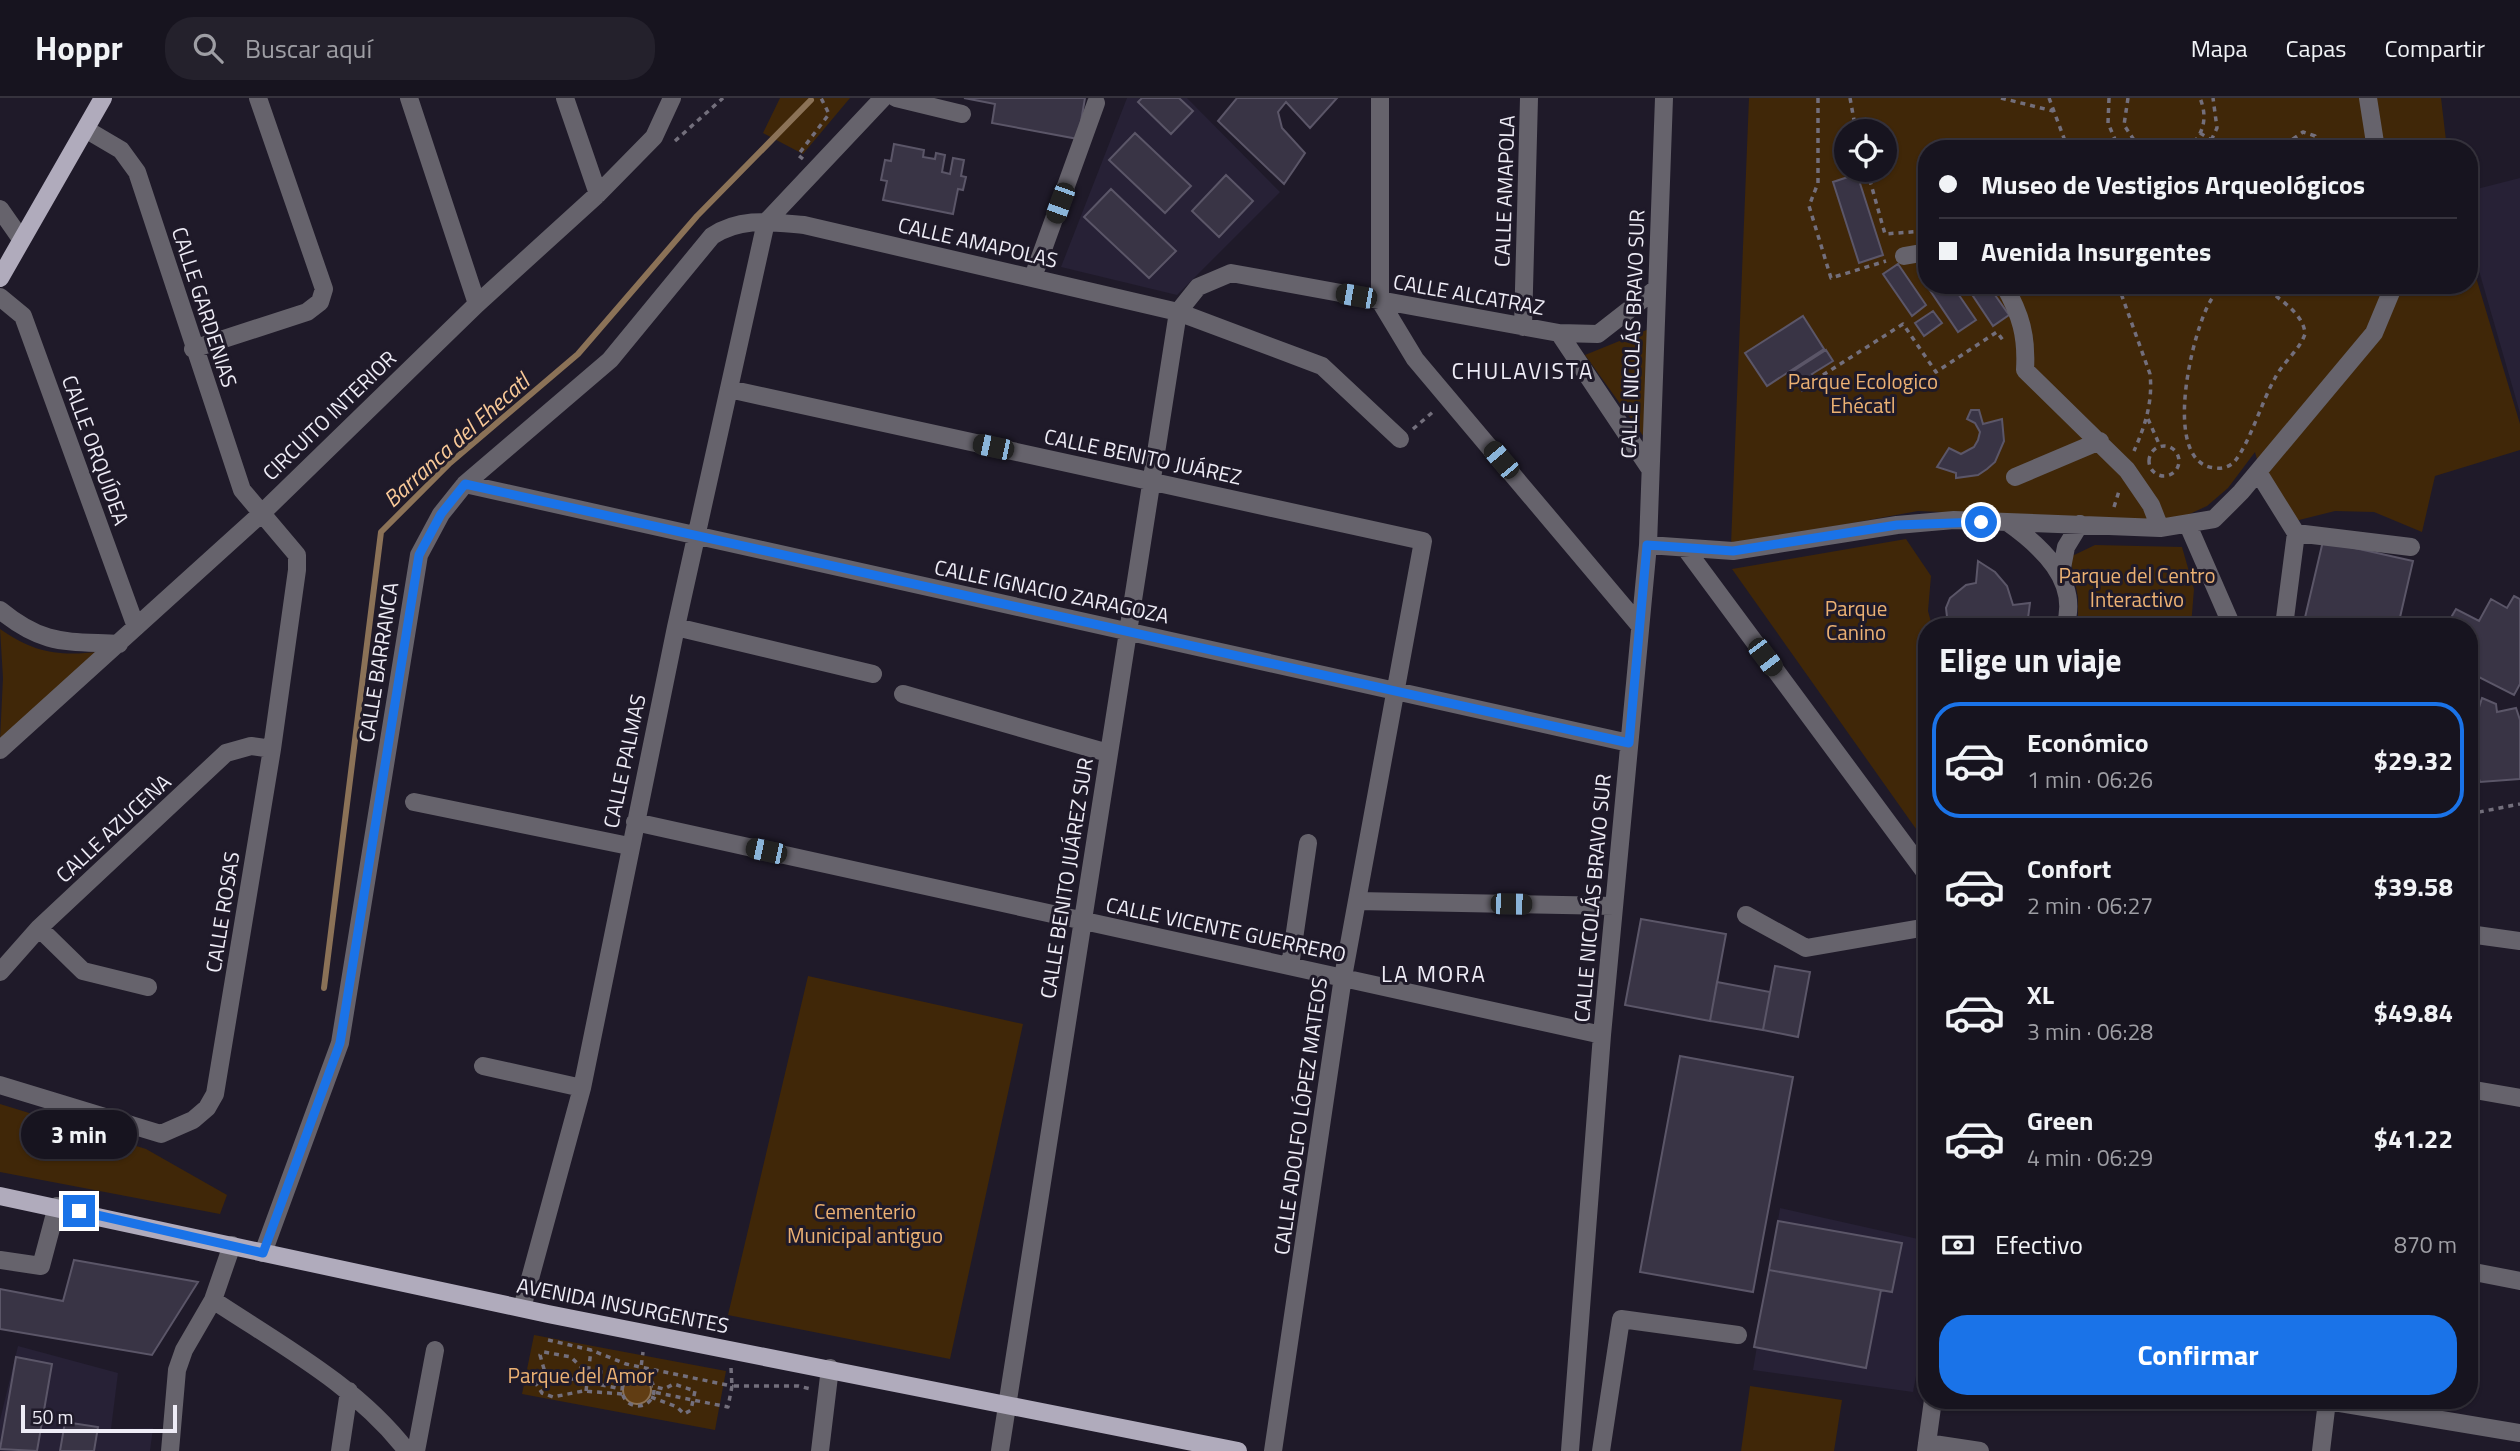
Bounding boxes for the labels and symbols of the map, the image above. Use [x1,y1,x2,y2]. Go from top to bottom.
street label: CALLE AMAPOLA [1485,114,1523,267]
car [1043,180,1078,226]
street label: CALLE AMAPOLAS [895,208,1061,276]
street label: CALLE NICOLÁS BRAVO SUR [1612,209,1652,459]
street label: CALLE GARDENIAS [164,223,246,391]
street label: CALLE ALCATRAZ [1391,265,1547,323]
car [1334,282,1379,310]
street label: CIRCUITO INTERIOR [255,342,403,488]
district label: CHULAVISTA [1451,353,1595,388]
water label: Barranca del Ehecatl [375,363,539,515]
park label: Parque Ecologico Ehécatl [1788,365,1938,421]
street label: CALLE ORQUÍDEA [54,371,138,530]
street label: CALLE BENITO JUÁREZ [1041,419,1245,493]
car [971,432,1016,462]
car [1480,437,1523,483]
route start [1965,506,1997,538]
street label: CALLE IGNACIO ZARAGOZA [932,550,1173,632]
park label: Parque del Centro Interactivo [2058,559,2216,615]
street label: CALLE BARRANCA [350,579,407,744]
park label: Parque Canino [1825,592,1887,648]
car [1744,634,1787,680]
street label: CALLE PALMAS [594,691,654,831]
street label: CALLE BENITO JUÁREZ SUR [1031,755,1101,1001]
street label: CALLE AZUCENA [48,766,178,890]
street label: CALLE NICOLÁS BRAVO SUR [1565,773,1619,1023]
car [744,836,789,866]
street label: CALLE ROSAS [197,849,247,975]
street label: CALLE VICENTE GUERRERO [1103,888,1349,970]
car [1490,893,1533,915]
district label: LA MORA [1381,956,1487,991]
street label: CALLE ADOLFO LÓPEZ MATEOS [1265,975,1335,1257]
callout: 3 min [21,1110,137,1158]
route end [63,1195,95,1227]
park label: Cementerio Municipal antiguo [787,1195,943,1251]
street label: AVENIDA INSURGENTES [514,1269,732,1341]
park label: Parque del Amor [508,1359,654,1391]
scale bar [21,1402,177,1434]

